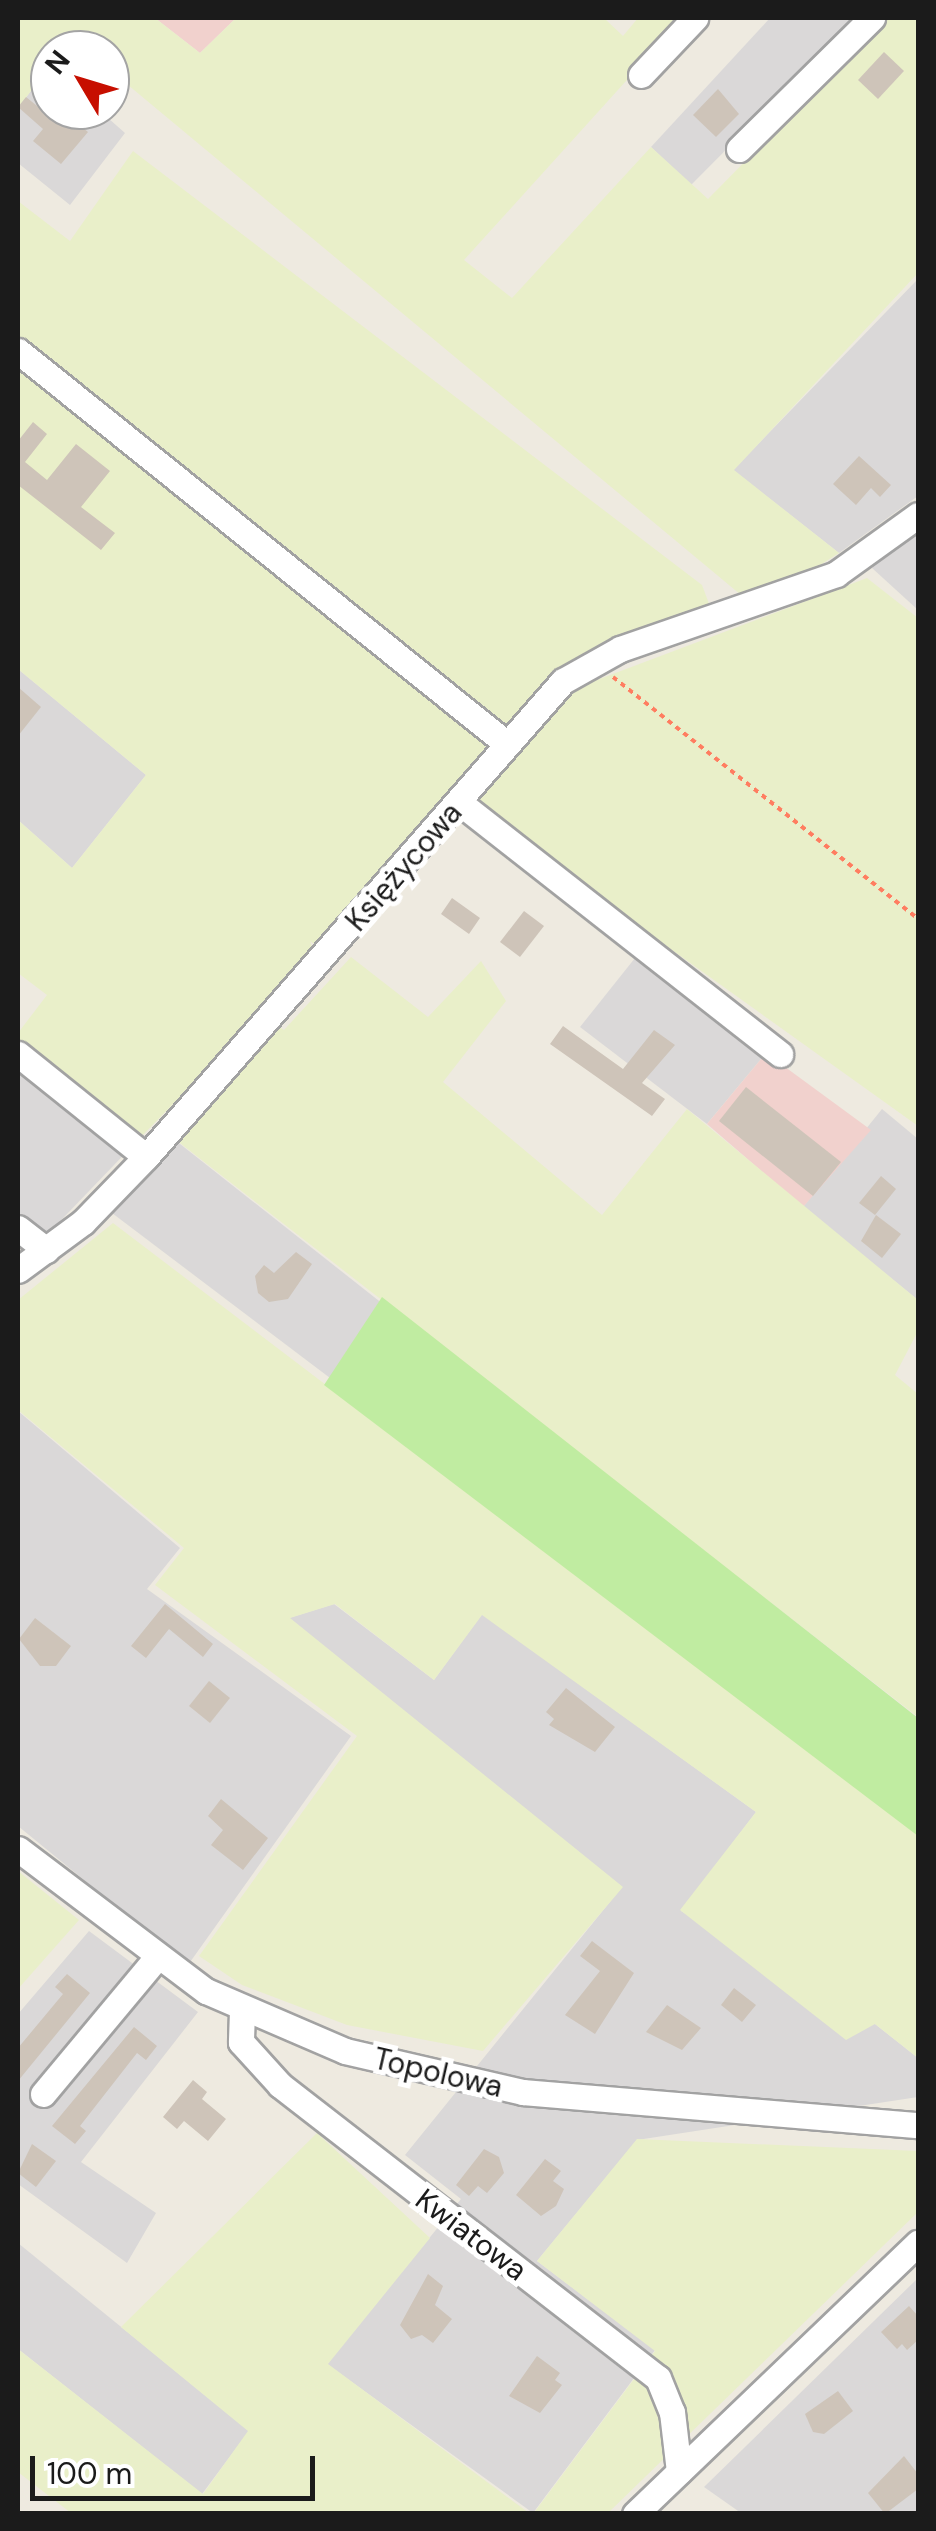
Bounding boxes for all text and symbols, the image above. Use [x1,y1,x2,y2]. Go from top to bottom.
north arrow [30,30,130,130]
text: N [37,43,78,82]
street label: Księżycowa [338,795,470,939]
street label: Topolowa [370,2041,506,2105]
street label: Kwiatowa [408,2182,534,2288]
scale bar [35,2436,320,2498]
text: 100 m [47,2454,132,2493]

